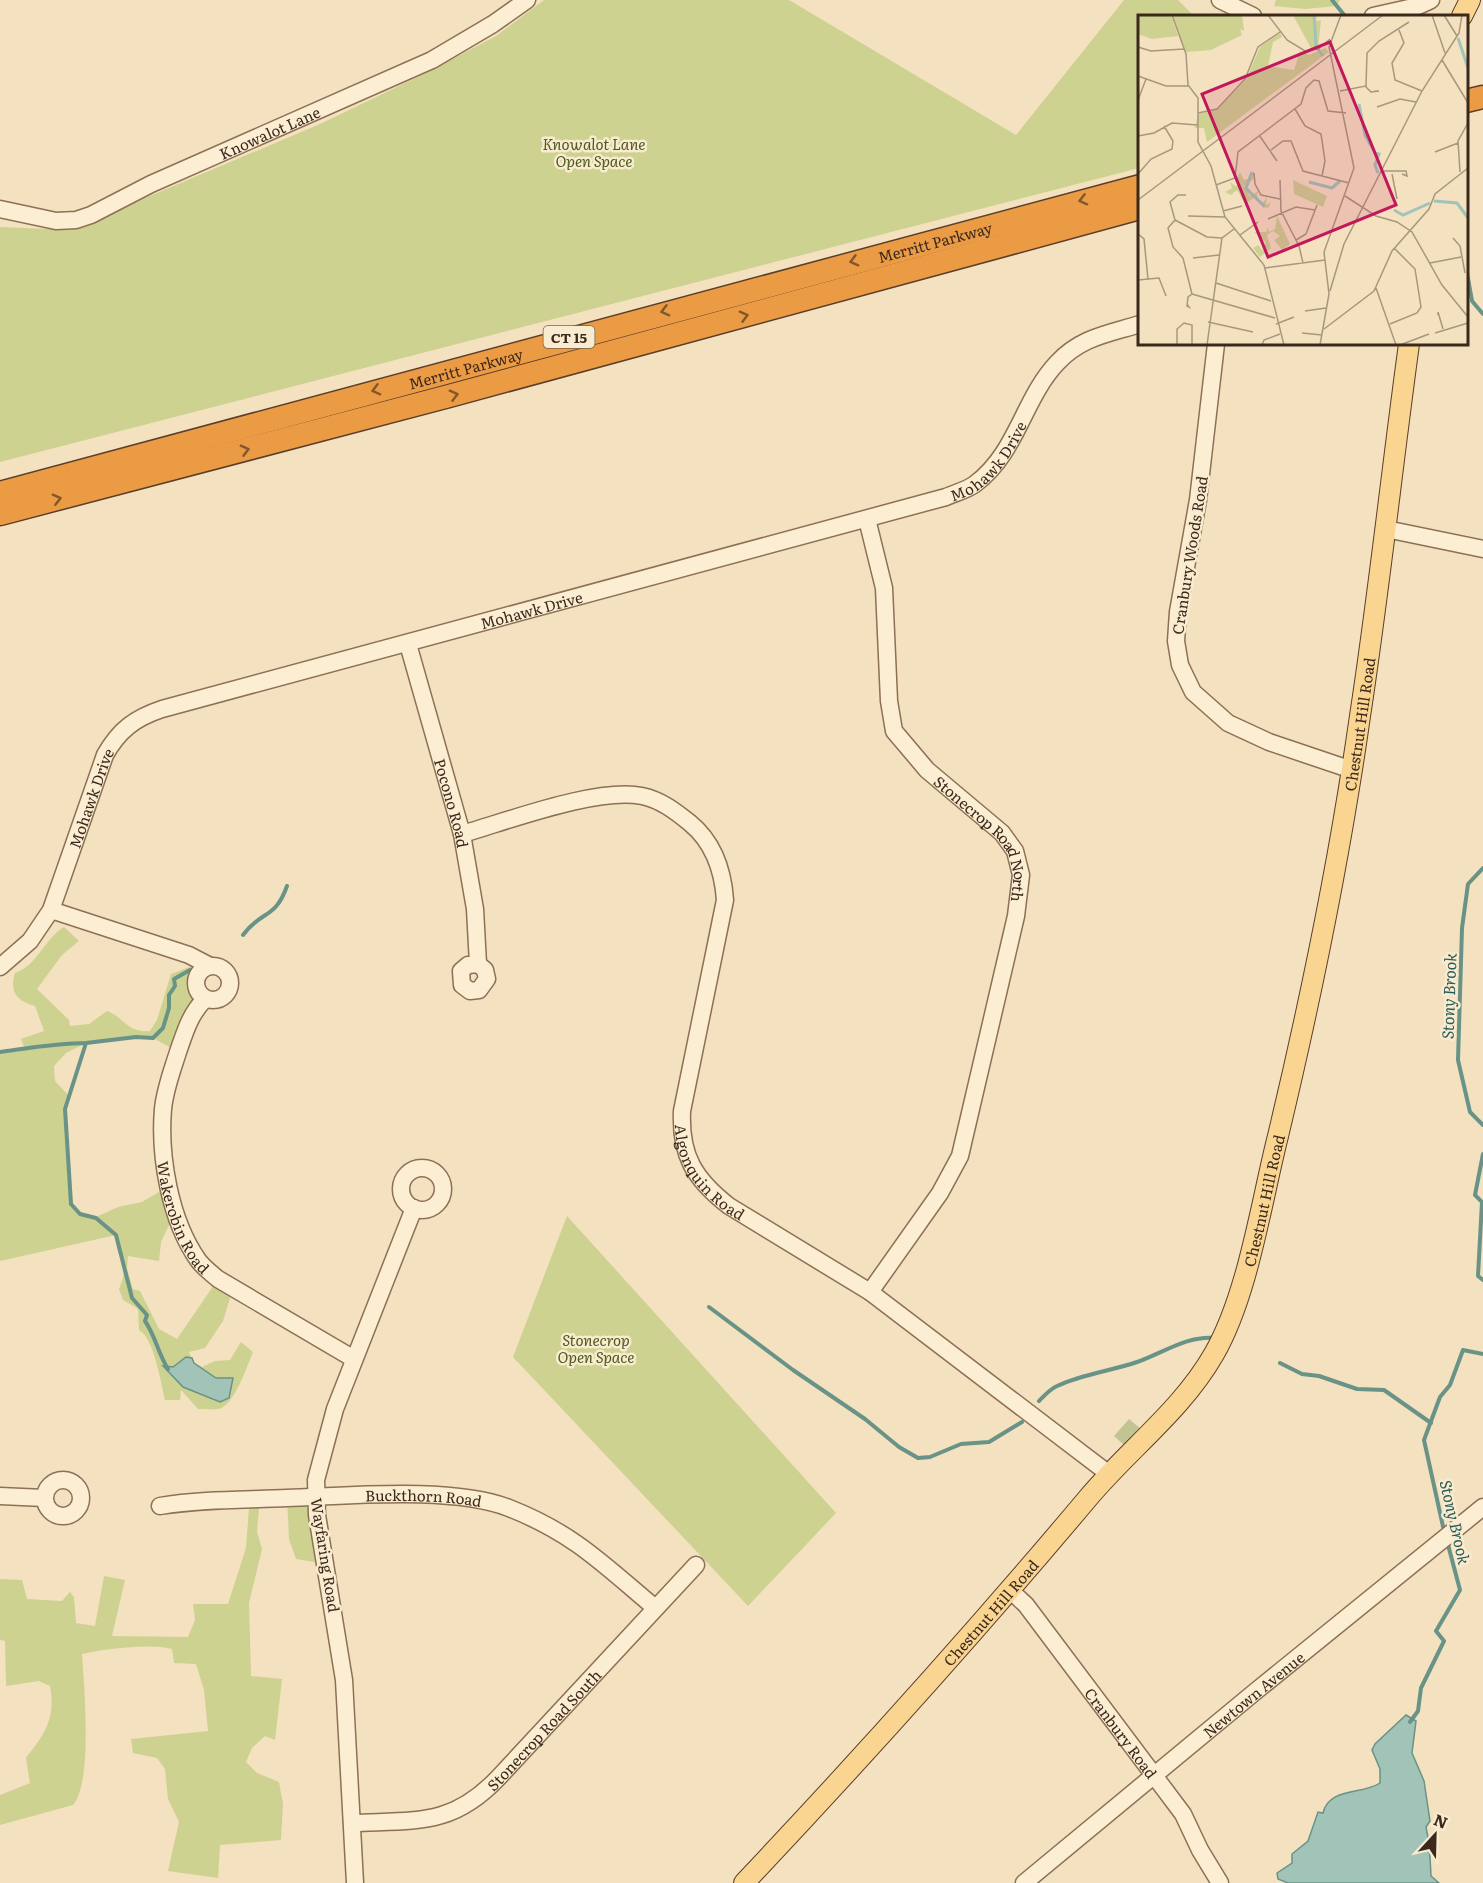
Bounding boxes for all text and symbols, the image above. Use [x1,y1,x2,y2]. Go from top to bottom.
inset map [1138,15,1468,345]
street label: Knowalot Lane [215,99,324,164]
park label: Knowalot Lane Open Space [543,132,646,172]
one-way arrow [1078,192,1088,205]
street label: Merritt Parkway [875,215,995,268]
one-way arrow [849,253,859,266]
one-way arrow [661,304,671,317]
one-way arrow [739,311,749,324]
road number: CT 15 [544,326,594,348]
street label: Merritt Parkway [406,341,526,394]
one-way arrow [371,382,381,395]
one-way arrow [449,389,459,402]
street label: Mohawk Drive [946,416,1031,506]
one-way arrow [240,445,250,458]
street label: Cranbury Woods Road [1165,474,1213,636]
one-way arrow [52,494,62,507]
street label: Mohawk Drive [478,584,585,634]
street label: Chestnut Hill Road [1337,656,1380,793]
street label: Mohawk Drive [62,743,119,851]
street label: Pocono Road [429,755,476,849]
street label: Stonecrop Road North [929,769,1033,903]
water label: Stony Brook [1435,952,1462,1039]
street label: Algonquin Road [670,1123,750,1225]
street label: Chestnut Hill Road [1237,1132,1290,1269]
street label: Wakerobin Road [153,1159,216,1279]
park label: Stonecrop Open Space [558,1328,634,1368]
water label: Stony Brook [1435,1477,1477,1567]
street label: Buckthorn Road [365,1482,484,1512]
street label: Wayfaring Road [306,1496,346,1614]
street label: Chestnut Hill Road [937,1554,1043,1670]
street label: Newtown Avenue [1197,1645,1309,1743]
street label: Stonecrop Road South [481,1663,606,1795]
street label: Cranbury Road [1080,1682,1164,1783]
north arrow [1405,1805,1465,1865]
text: N [1430,1807,1452,1834]

